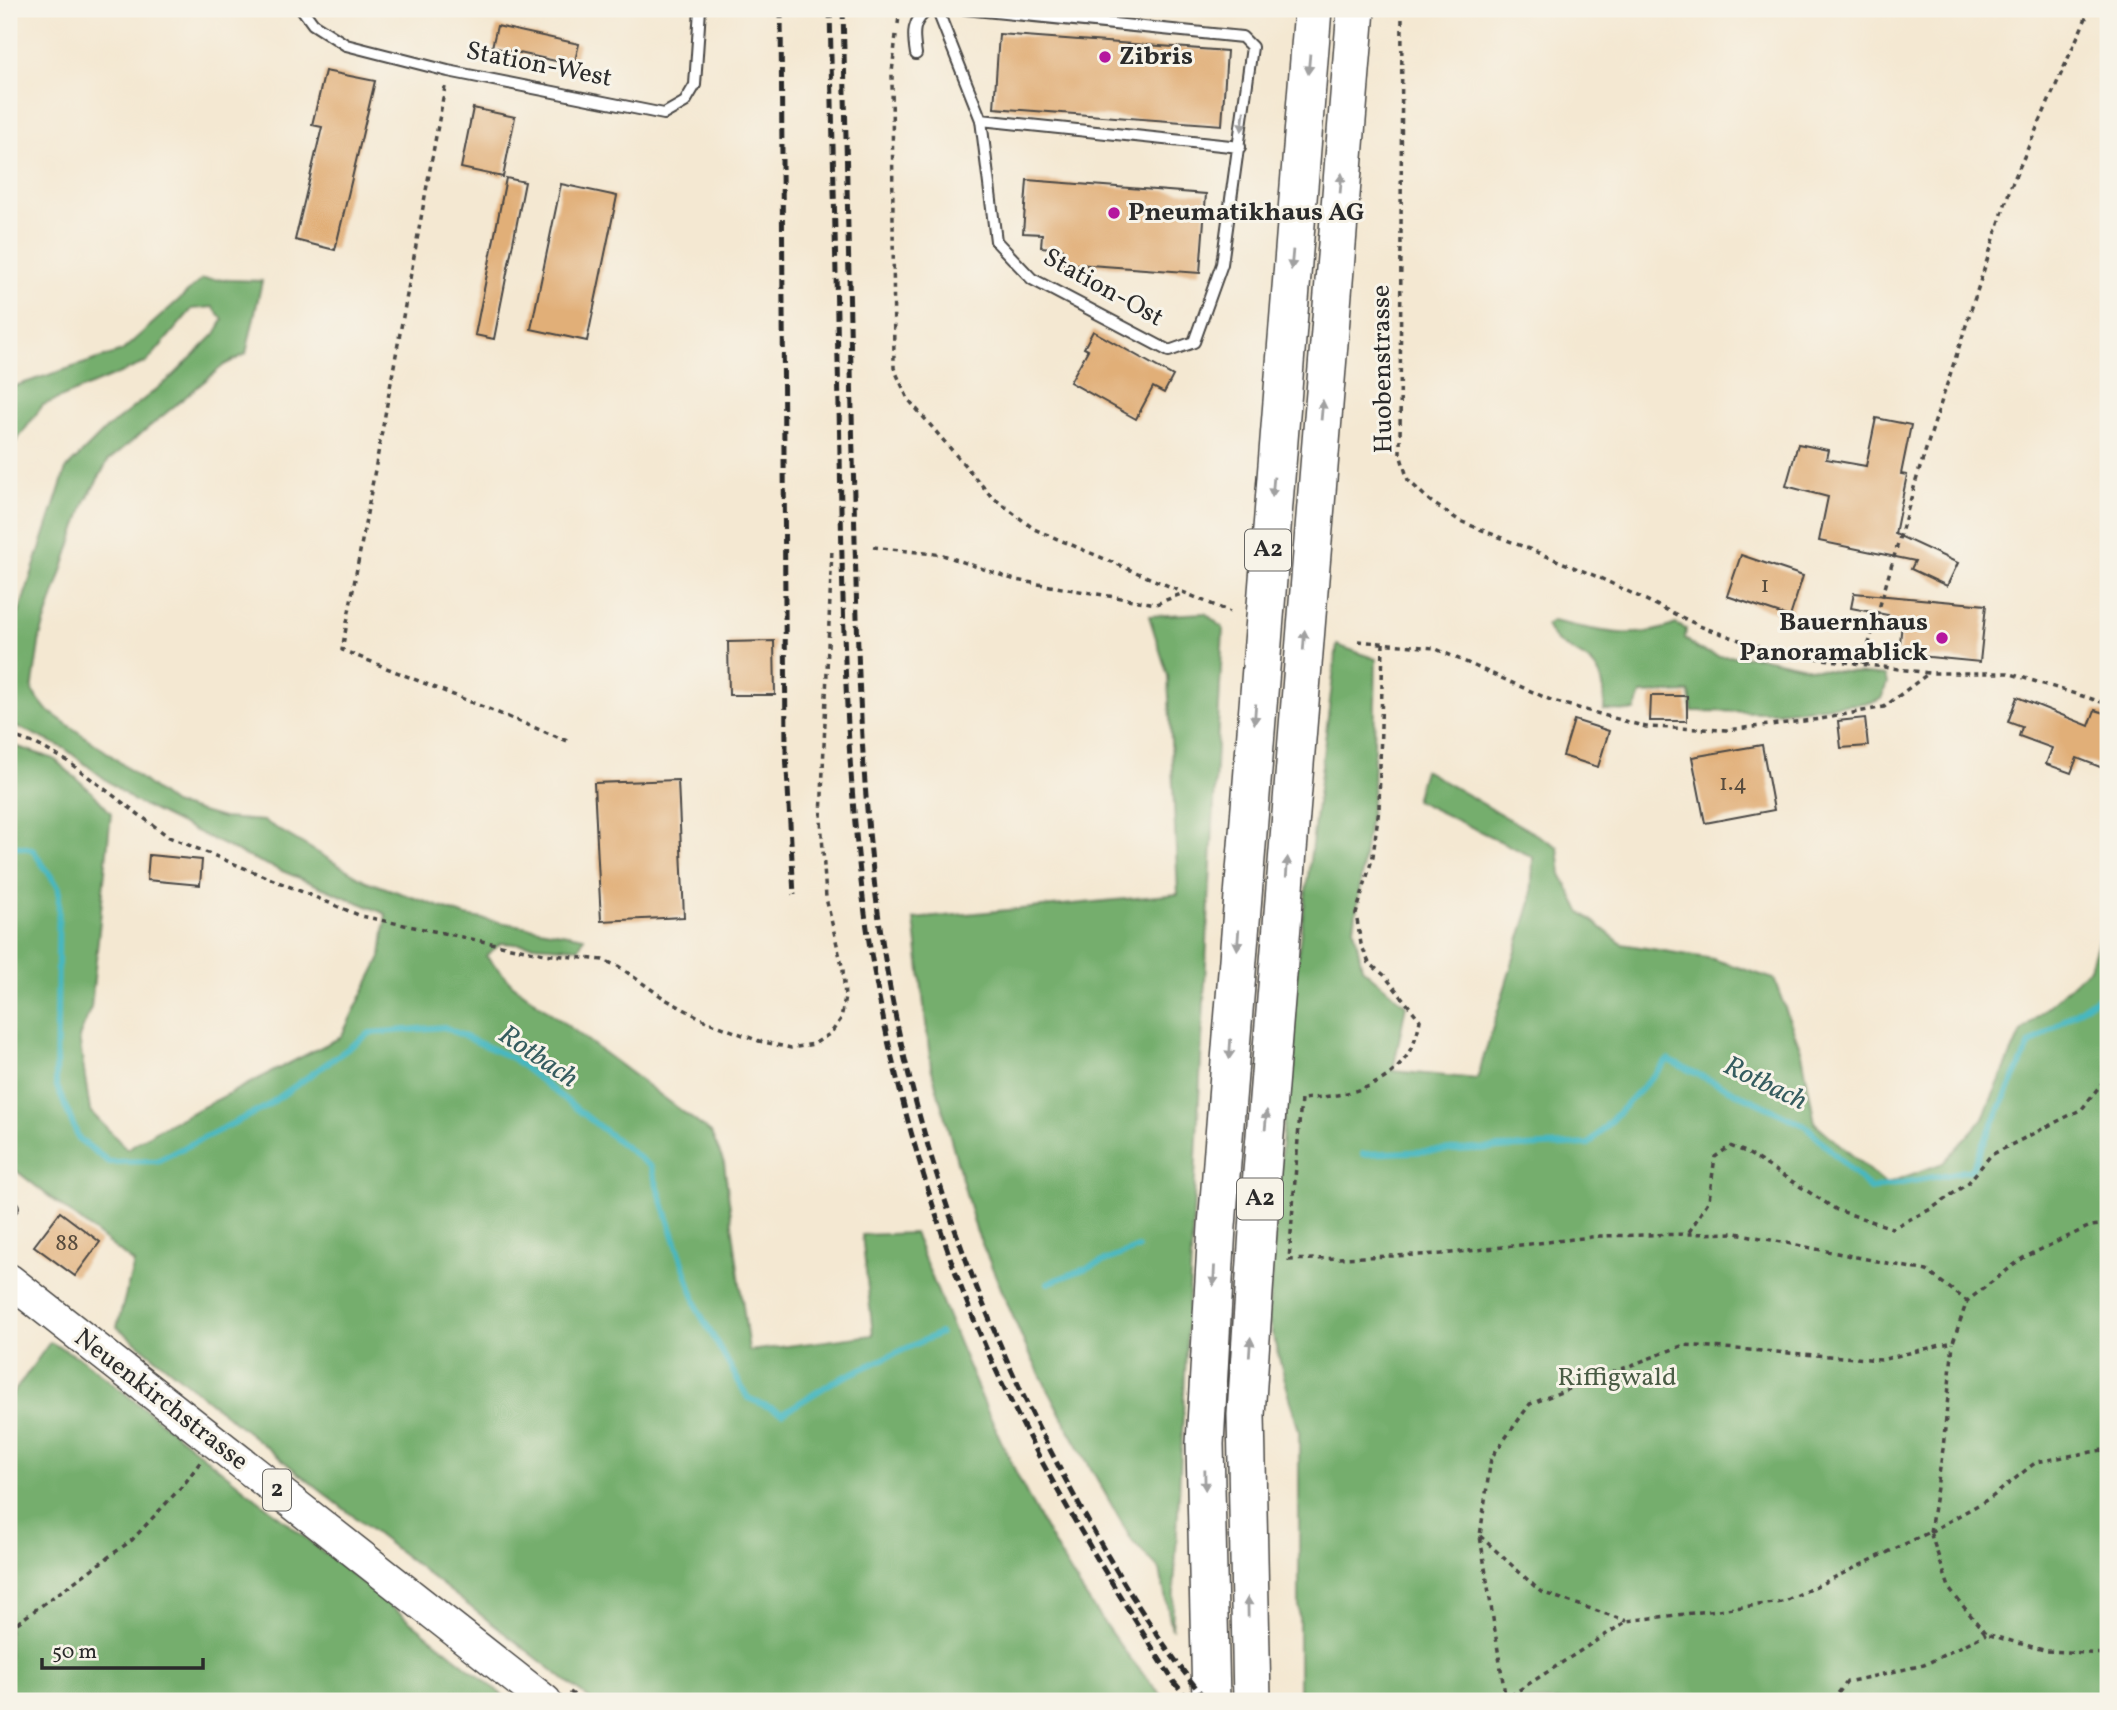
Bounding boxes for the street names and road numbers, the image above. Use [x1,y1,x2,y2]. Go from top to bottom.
street label: Station-West [463,33,615,97]
street label: Station-Ost [1036,240,1170,336]
street label: Huobenstrasse [1364,284,1402,454]
road number: A2 [1245,530,1291,570]
road number: A2 [1237,1178,1283,1219]
street label: Neuenkirchstrasse [66,1321,256,1479]
road number: 2 [263,1470,291,1510]

